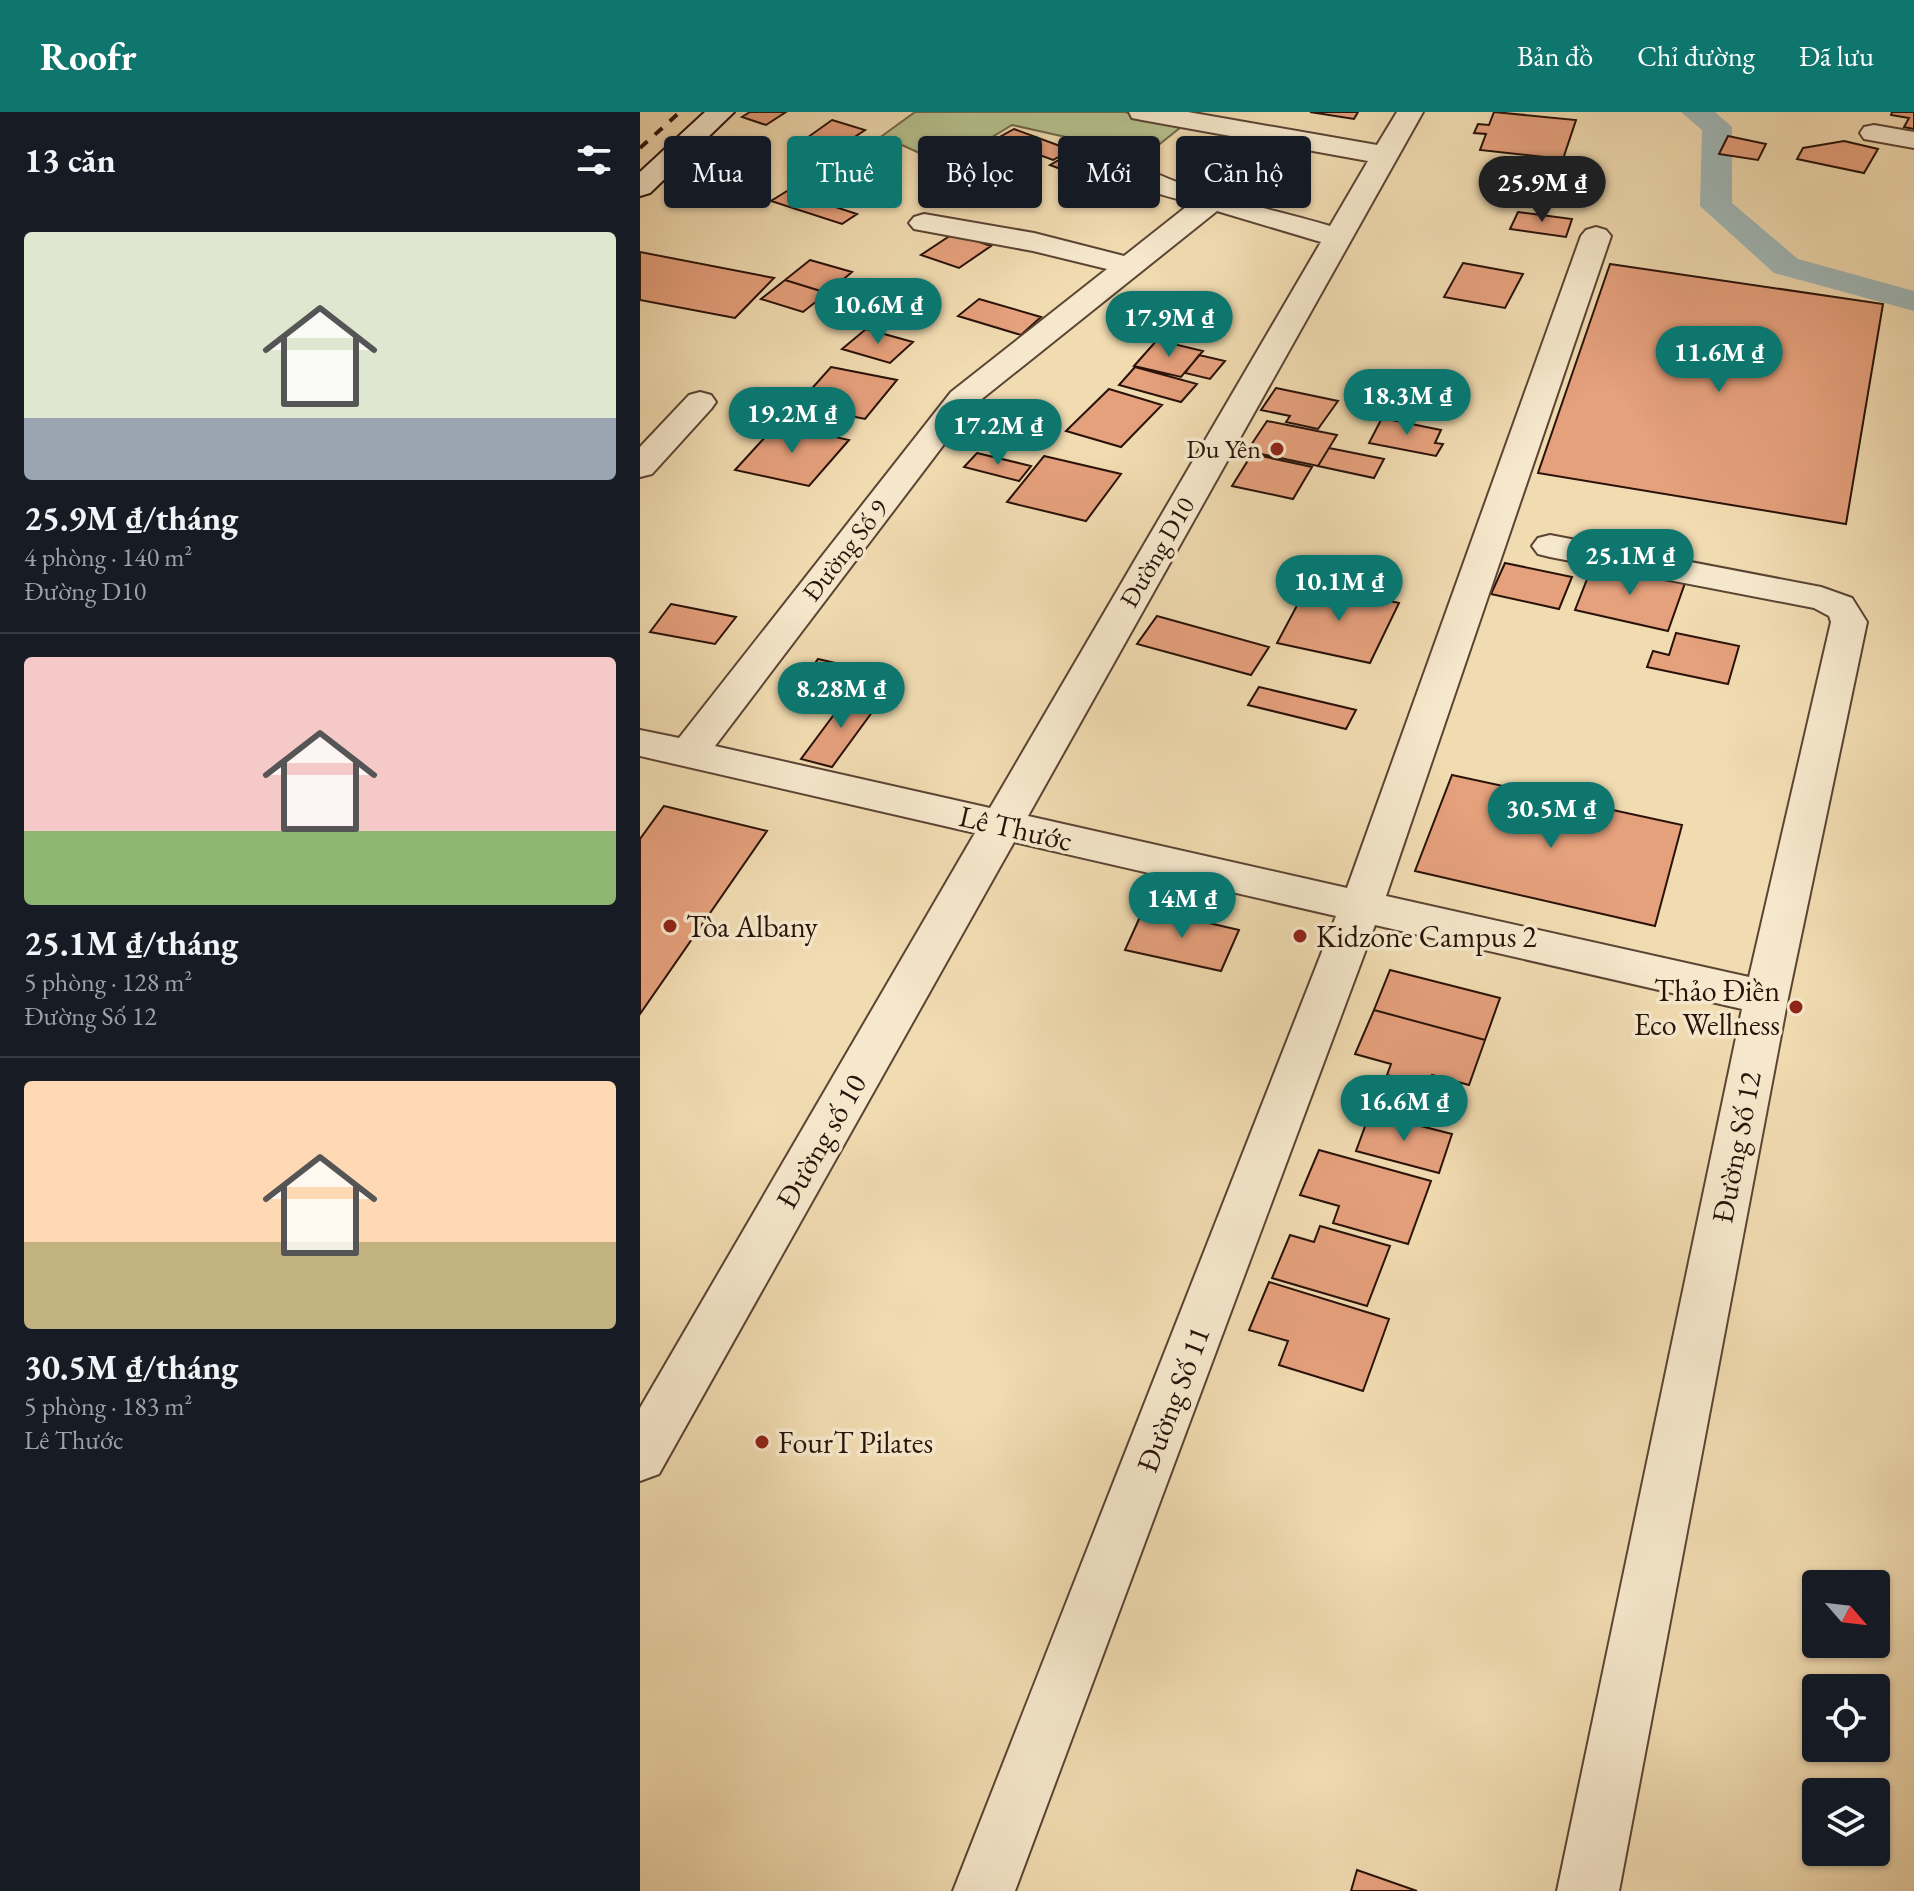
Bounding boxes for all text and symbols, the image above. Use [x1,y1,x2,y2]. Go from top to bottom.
text: Roofr [40,32,137,81]
text: Bản đồ [1517,38,1593,74]
text: Chỉ đường [1637,38,1755,74]
text: Đã lưu [1799,38,1874,74]
chip: Mua [664,136,771,208]
chip: Thuê [787,136,902,208]
chip: Bộ lọc [918,136,1042,208]
chip: Mới [1058,136,1160,208]
chip: Căn hộ [1176,136,1311,208]
text: 13 căn [24,138,116,182]
icon: filters [572,138,616,182]
pin: 25.9M ₫ [1468,156,1616,224]
text: 25.9M ₫ [1497,165,1587,199]
pin: 10.6M ₫ [804,278,952,346]
icon: home [248,284,392,428]
text: 10.6M ₫ [833,287,923,321]
pin: 17.9M ₫ [1095,291,1243,359]
text: 17.9M ₫ [1124,300,1214,334]
pin: 11.6M ₫ [1645,326,1793,394]
text: 11.6M ₫ [1674,335,1764,369]
pin: 18.3M ₫ [1333,369,1481,437]
text: 18.3M ₫ [1362,378,1452,412]
pin: 19.2M ₫ [718,387,866,455]
text: 19.2M ₫ [747,396,837,430]
pin: 17.2M ₫ [924,399,1072,467]
text: 17.2M ₫ [953,408,1043,442]
place label: Du Yên [1186,432,1261,466]
marker: Du Yên [1268,440,1286,458]
street label: Đường D10 [1112,491,1202,613]
street label: Đường Số 9 [795,492,896,608]
text: 25.9M ₫/tháng [24,496,238,540]
pin: 25.1M ₫ [1556,529,1704,597]
text: 25.1M ₫ [1585,538,1675,572]
text: 4 phòng · 140 m² [24,540,192,574]
pin: 10.1M ₫ [1265,555,1413,623]
text: 10.1M ₫ [1294,564,1384,598]
text: Đường D10 [24,574,146,608]
pin: 8.28M ₫ [767,662,915,730]
text: 8.28M ₫ [796,671,886,705]
icon: home [248,709,392,853]
pin: 30.5M ₫ [1477,782,1625,850]
text: 30.5M ₫ [1506,791,1596,825]
street label: Lê Thước [956,796,1076,860]
pin: 14M ₫ [1126,872,1238,940]
text: 14M ₫ [1147,881,1217,915]
place label: Tòa Albany [686,907,819,946]
marker: Tòa Albany [661,917,679,935]
place label: Kidzone Campus 2 [1316,917,1537,956]
text: 25.1M ₫/tháng [24,921,238,965]
marker: Kidzone Campus 2 [1291,927,1309,945]
text: 5 phòng · 128 m² [24,965,192,999]
place label: Thảo Điền Eco Wellness [1634,971,1780,1044]
marker: Thảo Điền Eco Wellness [1787,998,1805,1016]
text: Đường Số 12 [24,999,157,1033]
street label: Đường số 10 [767,1067,875,1215]
street label: Đường Số 12 [1702,1068,1770,1226]
pin: 16.6M ₫ [1330,1075,1478,1143]
text: 16.6M ₫ [1359,1084,1449,1118]
icon: home [248,1133,392,1277]
street label: Đường Số 11 [1127,1321,1219,1477]
text: 30.5M ₫/tháng [24,1345,238,1389]
text: 5 phòng · 183 m² [24,1389,192,1423]
text: Lê Thước [24,1423,124,1457]
place label: FourT Pilates [778,1423,933,1462]
marker: FourT Pilates [753,1433,771,1451]
north arrow [1802,1570,1890,1658]
map controls [1802,1570,1890,1866]
button: locate [1802,1674,1890,1762]
button: layers [1802,1778,1890,1866]

